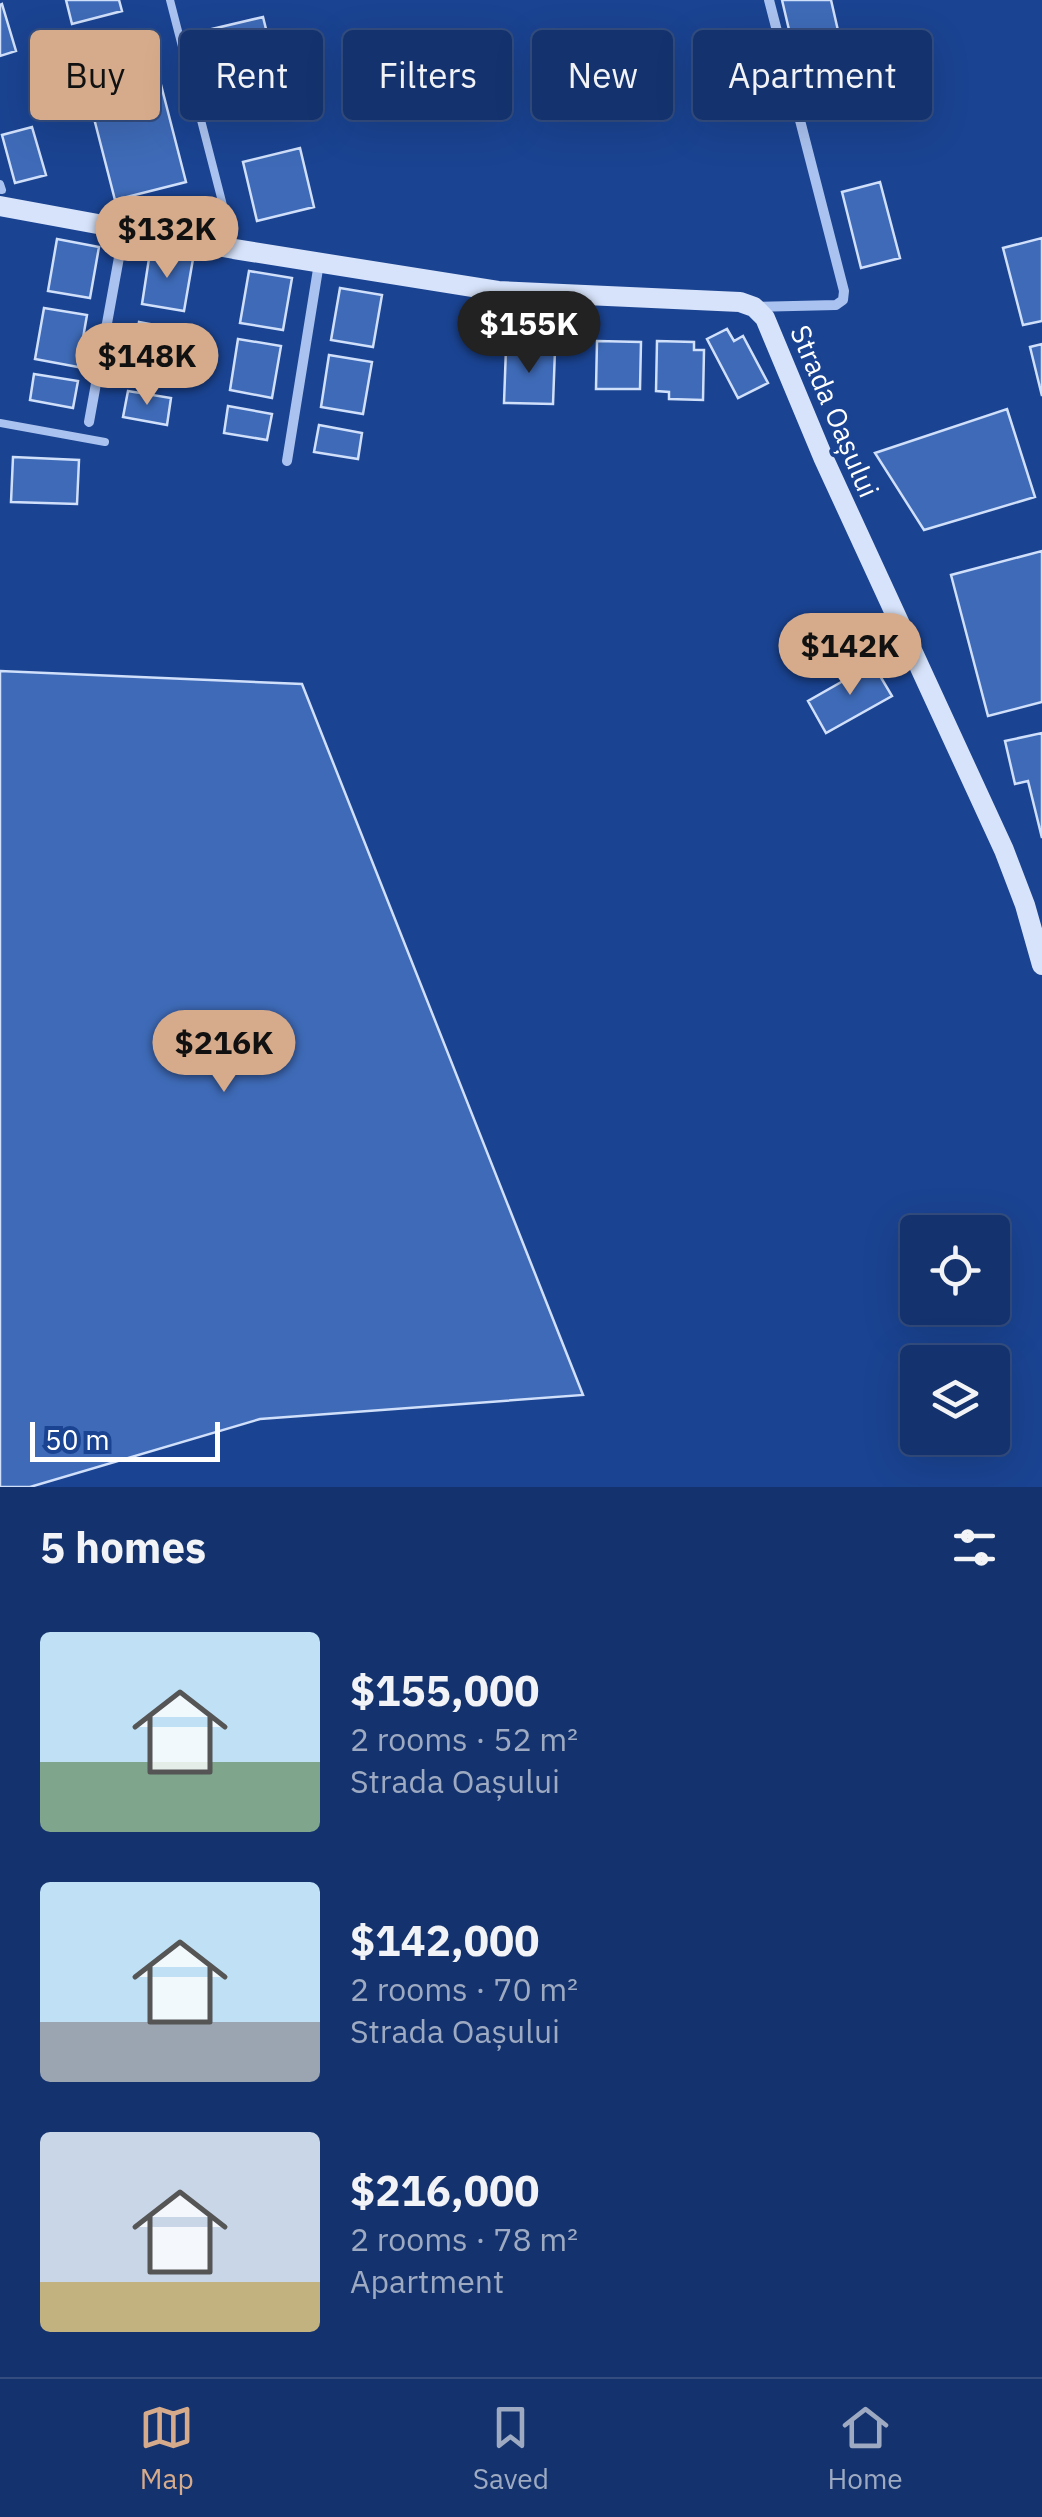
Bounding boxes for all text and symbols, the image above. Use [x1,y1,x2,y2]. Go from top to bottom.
chip: Buy [30,30,160,120]
chip: Rent [180,30,323,120]
chip: Filters [343,30,512,120]
chip: New [532,30,673,120]
chip: Apartment [693,30,932,120]
pin: $132K [97,196,237,281]
text: $132K [117,207,217,249]
pin: $155K [459,291,599,376]
text: $155K [479,302,579,344]
street label: Strada Oașului [782,319,888,503]
pin: $148K [77,323,217,408]
text: $148K [97,334,197,376]
pin: $142K [780,613,920,698]
text: $142K [800,624,900,666]
pin: $216K [154,1010,294,1095]
text: $216K [174,1021,274,1063]
map controls [900,1215,1010,1455]
button: locate [900,1215,1010,1325]
button: layers [900,1345,1010,1455]
scale bar [30,1417,220,1462]
text: 50 m [45,1421,110,1458]
text: 5 homes [40,1520,206,1575]
icon: filters [947,1520,1002,1575]
text: $155,000 [350,1663,539,1718]
icon: home [120,1672,240,1792]
text: 2 rooms · 52 m² [350,1718,578,1760]
text: Strada Oașului [350,1760,560,1802]
text: $142,000 [350,1913,539,1968]
icon: home [120,1922,240,2042]
text: 2 rooms · 70 m² [350,1968,578,2010]
text: Strada Oașului [350,2010,560,2052]
text: $216,000 [350,2163,539,2218]
icon: home [120,2172,240,2292]
text: 2 rooms · 78 m² [350,2218,578,2260]
text: Apartment [350,2260,504,2302]
tab: Map [139,2400,194,2497]
tab: Saved [473,2400,549,2497]
tab: Home [827,2400,903,2497]

